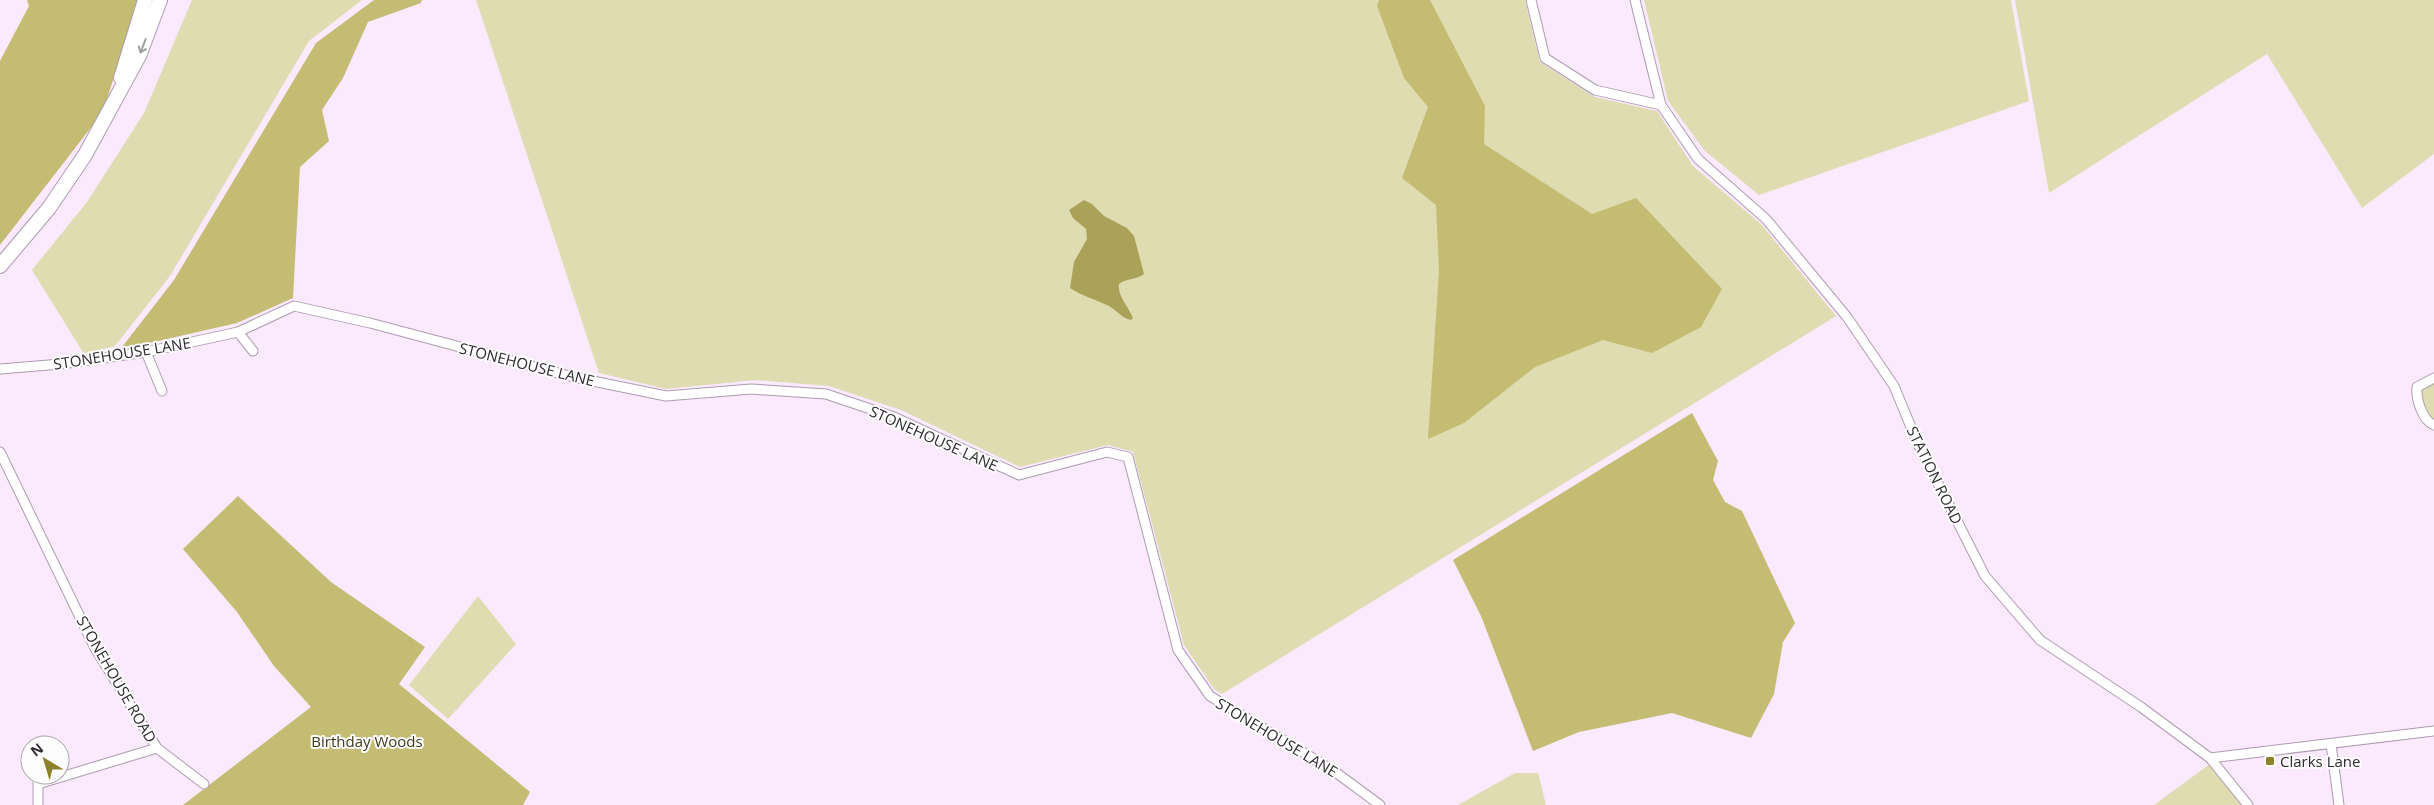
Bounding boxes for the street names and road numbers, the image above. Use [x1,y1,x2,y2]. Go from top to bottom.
street label: STONEHOUSE LANE [52,332,192,374]
street label: STONEHOUSE LANE [457,338,597,390]
street label: STONEHOUSE LANE [867,401,1001,475]
street label: STATION ROAD [1903,423,1967,527]
street label: STONEHOUSE ROAD [73,612,161,746]
street label: STONEHOUSE LANE [1212,693,1342,781]

